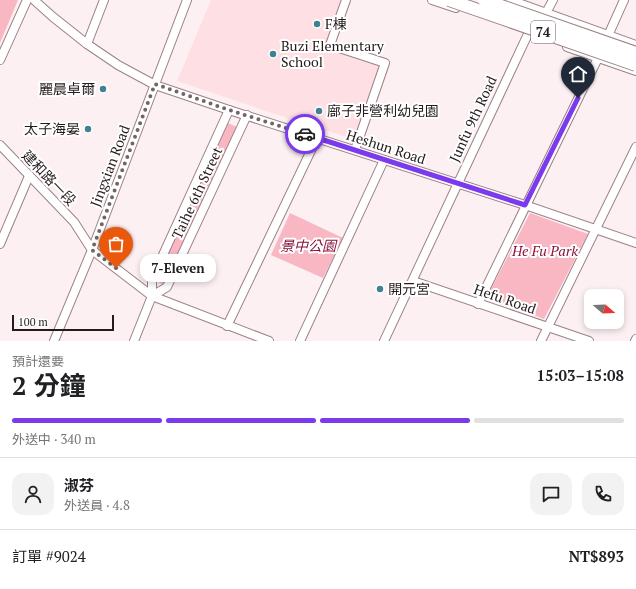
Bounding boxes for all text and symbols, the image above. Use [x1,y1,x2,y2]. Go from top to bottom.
place label: F棟 [325,14,347,33]
marker: F棟 [312,19,322,29]
road number: 74 [531,21,555,43]
place label: Buzi Elementary School [281,36,385,71]
marker: Buzi Elementary School [268,49,278,59]
pin [561,57,595,98]
icon: home [567,63,589,85]
street label: Junfu 9th Road [444,72,501,165]
place label: 麗晨卓爾 [39,79,95,98]
marker: 麗晨卓爾 [98,84,108,94]
place label: 廍子非營利幼兒園 [327,101,439,120]
marker: 廍子非營利幼兒園 [314,106,324,116]
courier [285,114,325,154]
place label: 太子海晏 [24,119,80,138]
street label: Jingxian Road [85,122,134,209]
icon: car [294,123,316,145]
marker: 太子海晏 [83,124,93,134]
street label: Heshun Road [344,125,429,168]
street label: Taihe 6th Street [167,143,227,242]
street label: 建和路一段 [18,146,81,209]
pin [99,227,133,268]
icon: bag [105,233,127,255]
park label: 景中公園 [280,236,338,255]
park label: He Fu Park [511,241,578,260]
callout: 7-Eleven [140,254,216,282]
text: 7-Eleven [151,259,205,277]
place label: 開元宮 [388,279,430,298]
street label: Hefu Road [471,279,539,318]
marker: 開元宮 [375,284,385,294]
north arrow [584,289,624,329]
map controls [584,289,624,329]
scale bar [12,313,114,332]
text: 100 m [18,315,48,329]
text: 預計還要 [12,352,64,370]
text: 15:03–15:08 [537,365,624,385]
text: 2 分鐘 [12,368,86,402]
text: 外送中 · 340 m [12,430,96,448]
button: person [12,473,54,515]
button: chat [530,473,572,515]
button: phone [582,473,624,515]
text: 淑芬 [64,475,94,495]
text: 外送員 · 4.8 [64,496,130,514]
text: 訂單 #9024 [12,546,86,566]
text: NT$893 [569,546,624,566]

